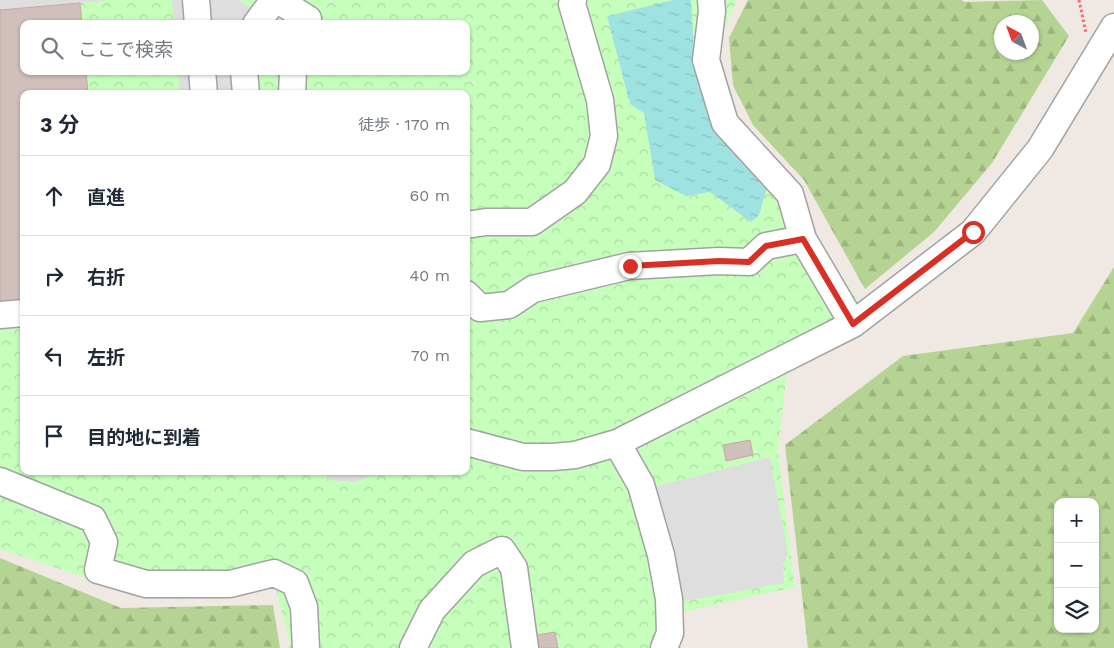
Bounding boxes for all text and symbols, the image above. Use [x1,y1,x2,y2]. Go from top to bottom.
north arrow [994,15,1039,60]
search box [20,20,470,75]
icon: search [38,34,66,62]
text: ここで検索 [78,38,173,61]
text: 3 分 [40,112,79,137]
text: 徒歩 · 170 m [358,115,450,134]
icon: ahead [40,182,68,210]
text: 直進 [87,186,125,209]
text: 60 m [410,186,450,205]
route start [962,221,985,244]
route end [619,255,642,278]
icon: right [40,262,68,290]
text: 右折 [87,266,125,289]
text: 40 m [410,266,450,285]
icon: left [40,342,68,370]
text: 左折 [87,346,125,369]
text: 70 m [411,346,450,365]
icon: arrive [40,422,68,450]
text: 目的地に到着 [87,426,201,449]
map controls [1054,498,1099,633]
button: + [1054,498,1099,543]
button: − [1054,543,1099,588]
button: layers [1054,588,1099,633]

